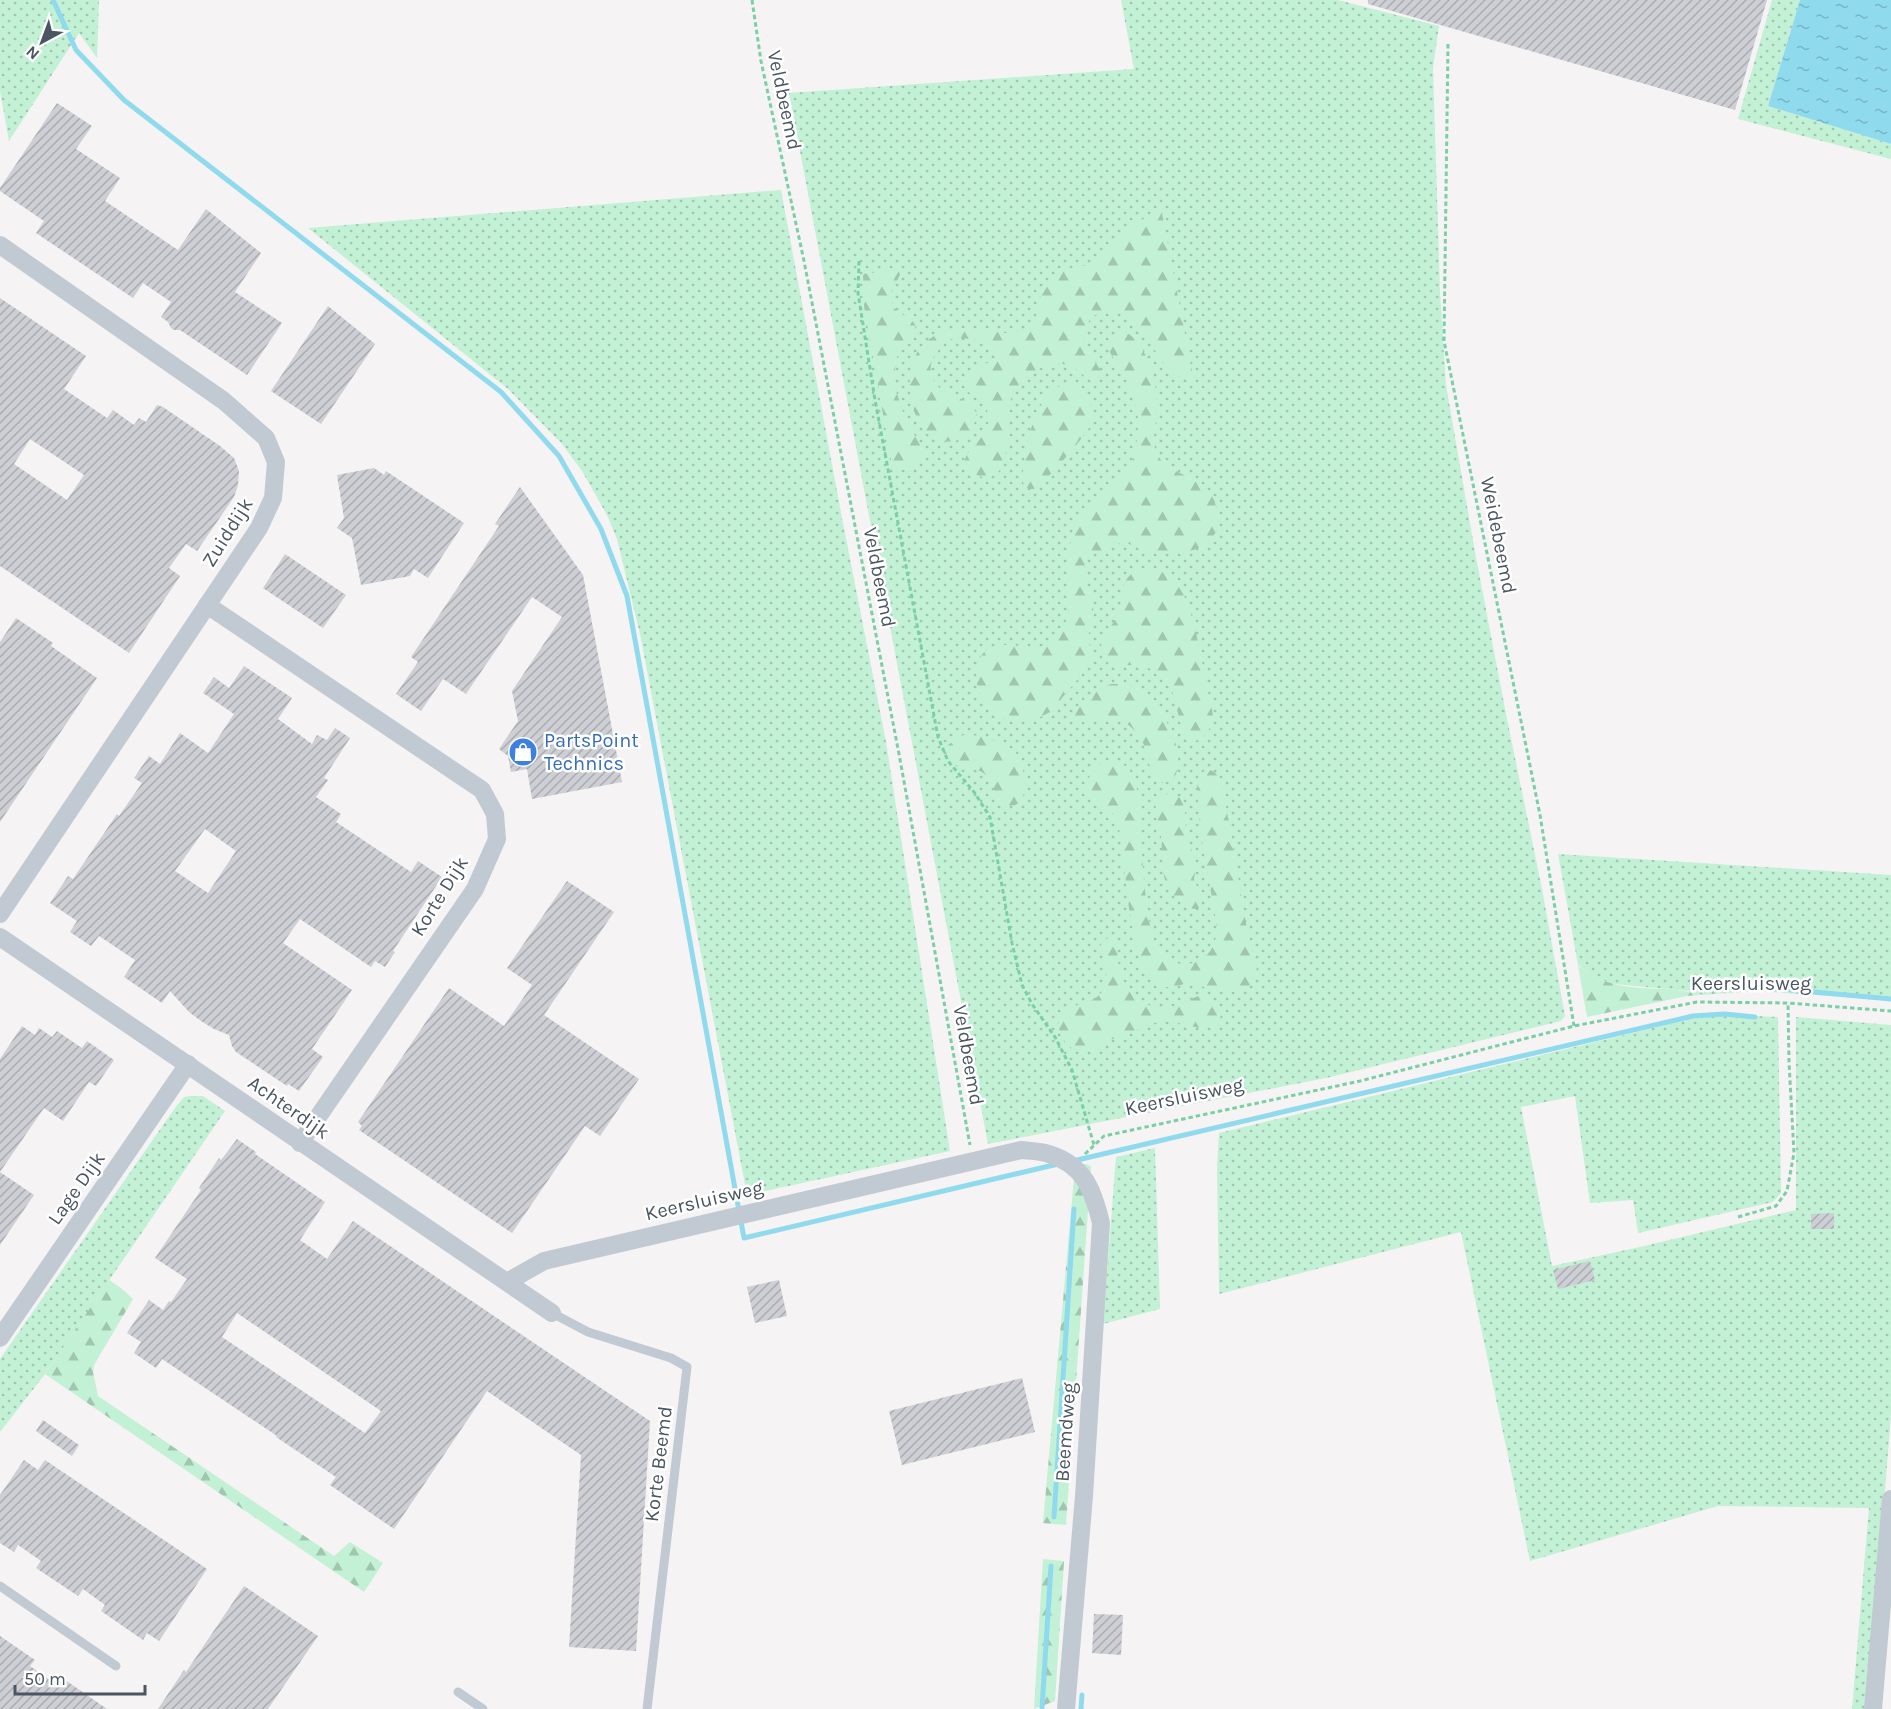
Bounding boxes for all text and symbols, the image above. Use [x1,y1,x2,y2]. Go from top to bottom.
north arrow [12,12,72,72]
text: N [22,42,43,64]
street label: Veldbeemd [763,48,806,152]
street label: Weidebeemd [1476,475,1521,595]
street label: Zuiddijk [197,493,258,571]
street label: Veldbeemd [859,525,900,629]
place label: PartsPoint Technics [544,729,639,775]
shop icon: PartsPoint Technics [507,736,539,768]
street label: Korte Dijk [406,852,473,940]
street label: Keersluisweg [1691,972,1811,995]
street label: Veldbeemd [948,1003,989,1107]
street label: Achterdijk [244,1071,334,1144]
street label: Keersluisweg [1123,1073,1246,1120]
street label: Lage Dijk [43,1148,110,1229]
street label: Keersluisweg [643,1176,765,1225]
street label: Beemdweg [1051,1382,1080,1483]
street label: Korte Beemd [640,1405,677,1523]
scale bar [15,1658,146,1696]
text: 50 m [24,1668,66,1690]

